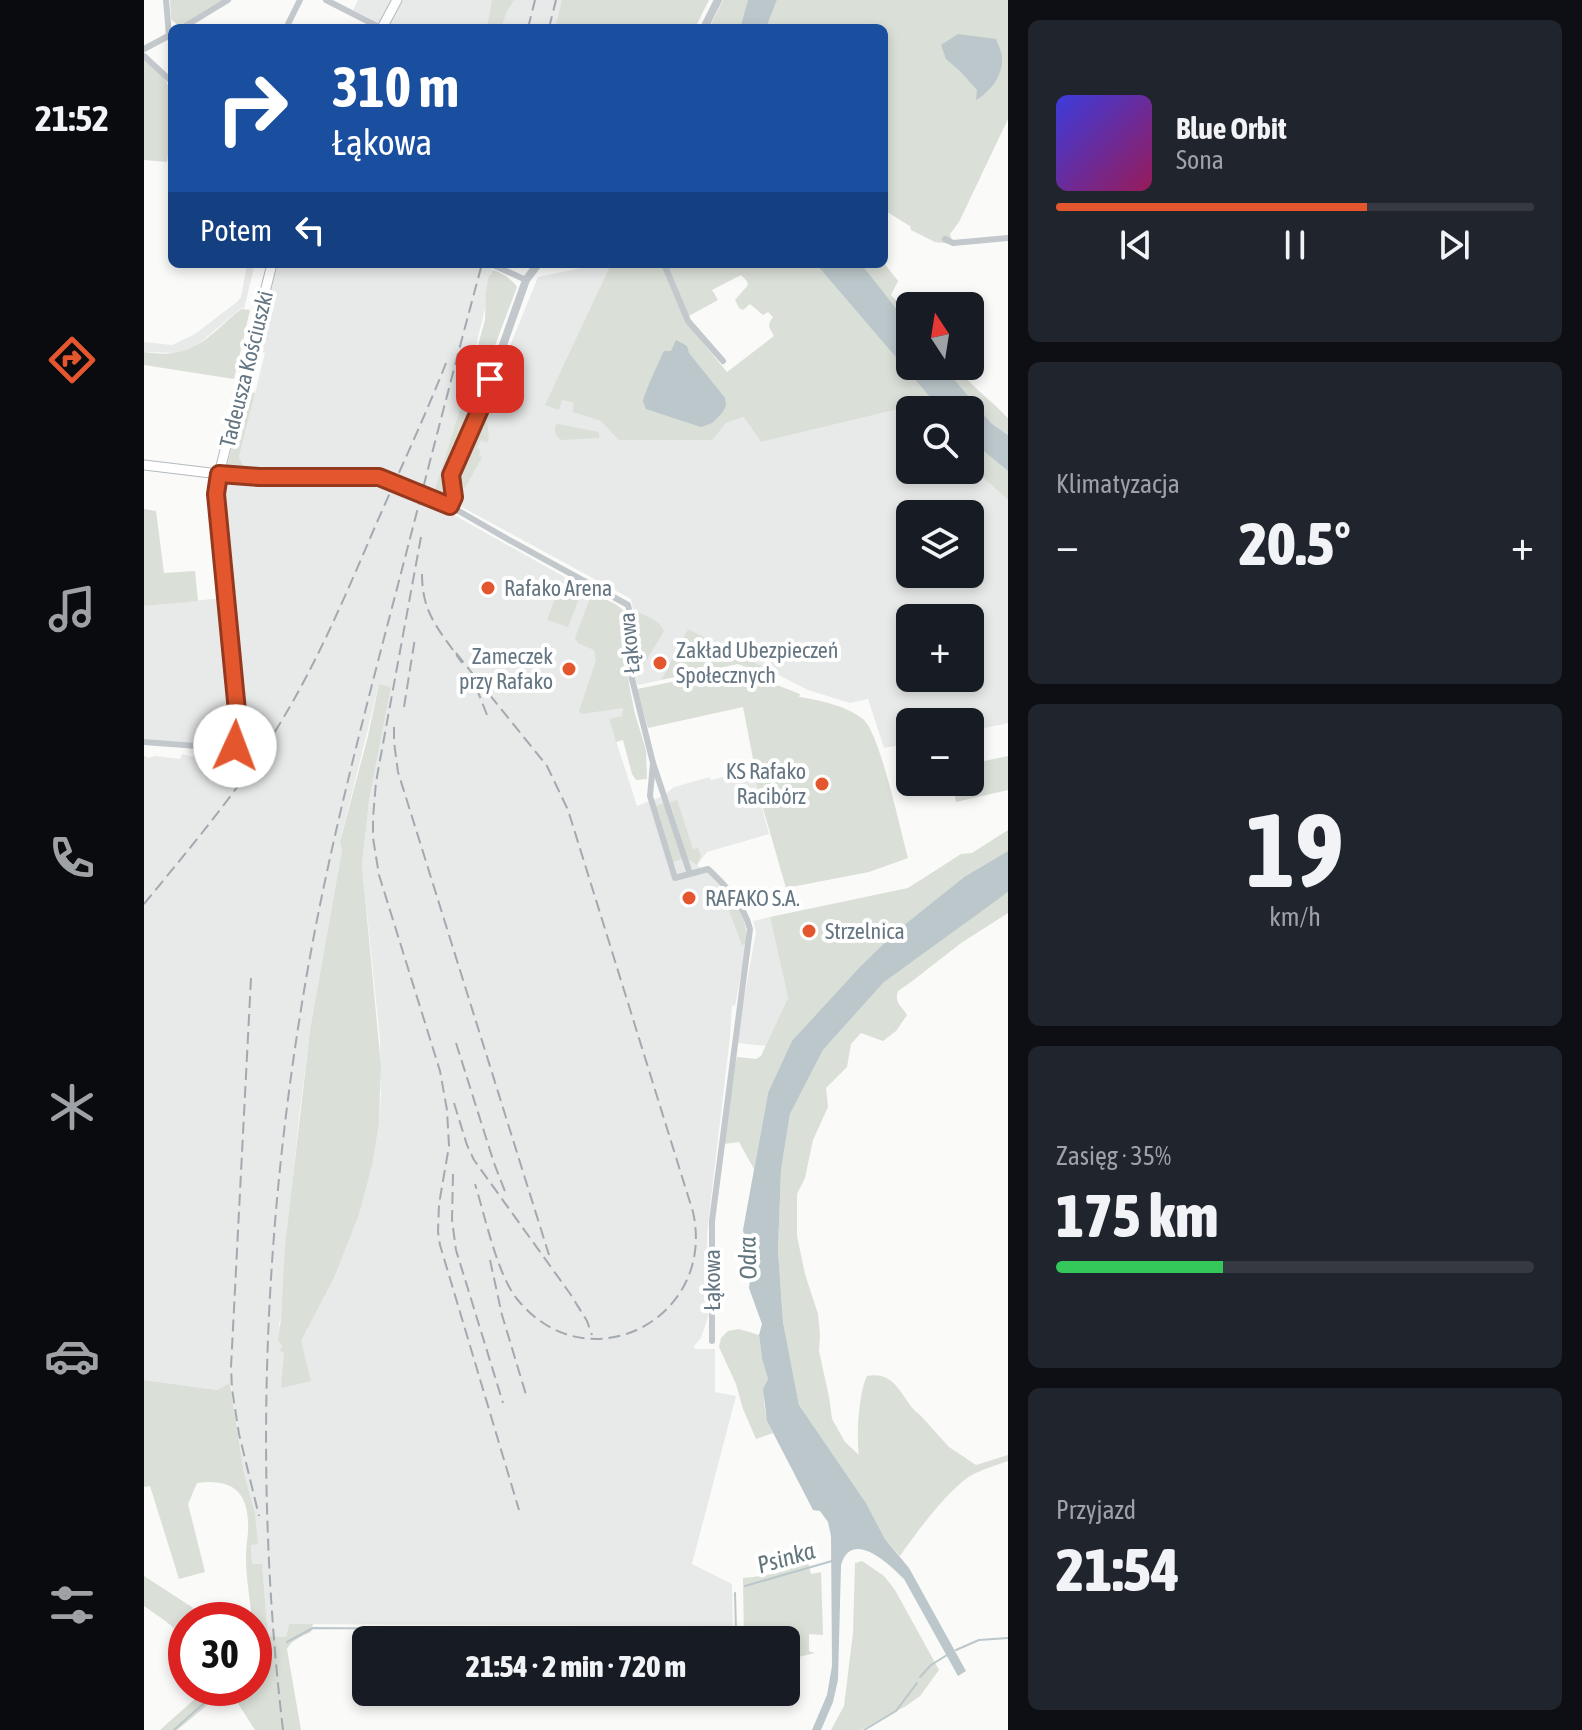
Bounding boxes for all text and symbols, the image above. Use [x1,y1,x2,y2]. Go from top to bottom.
text: 310 m [332,55,459,119]
icon: right [200,56,304,160]
text: 21:52 [35,97,109,139]
text: Blue Orbit [1176,111,1287,145]
text: Łąkowa [332,121,432,163]
text: Sona [1176,145,1224,175]
icon: left [288,208,332,252]
text: Potem [200,213,272,247]
icon: previous [1114,223,1158,267]
icon: pause [1273,223,1317,267]
icon: next [1432,223,1476,267]
street label: Tadeusza Kościuszki [214,288,278,450]
north arrow [896,292,984,380]
map controls [896,292,984,796]
icon: directions [44,332,100,388]
pin [456,345,524,413]
icon: arrive [468,357,512,401]
button: search [896,396,984,484]
text: Klimatyzacja [1056,469,1180,499]
button: layers [896,500,984,588]
text: 20.5° [1239,509,1351,578]
text: − [1056,519,1079,569]
text: + [1511,519,1534,569]
place label: Rafako Arena [504,575,612,601]
marker: Rafako Arena [479,579,497,597]
icon: music [44,581,100,637]
button: + [896,604,984,692]
street label: Łąkowa [613,611,645,675]
place label: Zakład Ubezpieczeń Społecznych [676,637,839,688]
place label: Zameczek przy Rafako [459,643,553,694]
marker: Zakład Ubezpieczeń Społecznych [651,654,669,672]
marker: Zameczek przy Rafako [560,660,578,678]
position arrow [193,704,277,788]
button: − [896,708,984,796]
place label: KS Rafako Racibórz [726,758,806,809]
marker: KS Rafako Racibórz [813,775,831,793]
text: 19 [1246,790,1344,909]
icon: phone [44,830,100,886]
place label: RAFAKO S.A. [705,885,800,911]
marker: RAFAKO S.A. [680,889,698,907]
text: km/h [1269,902,1321,932]
place label: Strzelnica [825,918,905,944]
marker: Strzelnica [800,922,818,940]
icon: climate [44,1079,100,1135]
text: Zasięg · 35% [1056,1141,1171,1171]
text: 175 km [1056,1181,1218,1250]
water label: Odra [733,1236,762,1280]
street label: Łąkowa [699,1249,725,1311]
icon: car [44,1328,100,1384]
text: Przyjazd [1056,1495,1136,1525]
text: 21:54 [1056,1535,1179,1604]
water label: Psinka [754,1536,818,1579]
icon: filters [44,1577,100,1633]
speed limit sign: 30 [168,1602,272,1706]
text: 21:54 · 2 min · 720 m [466,1649,686,1683]

